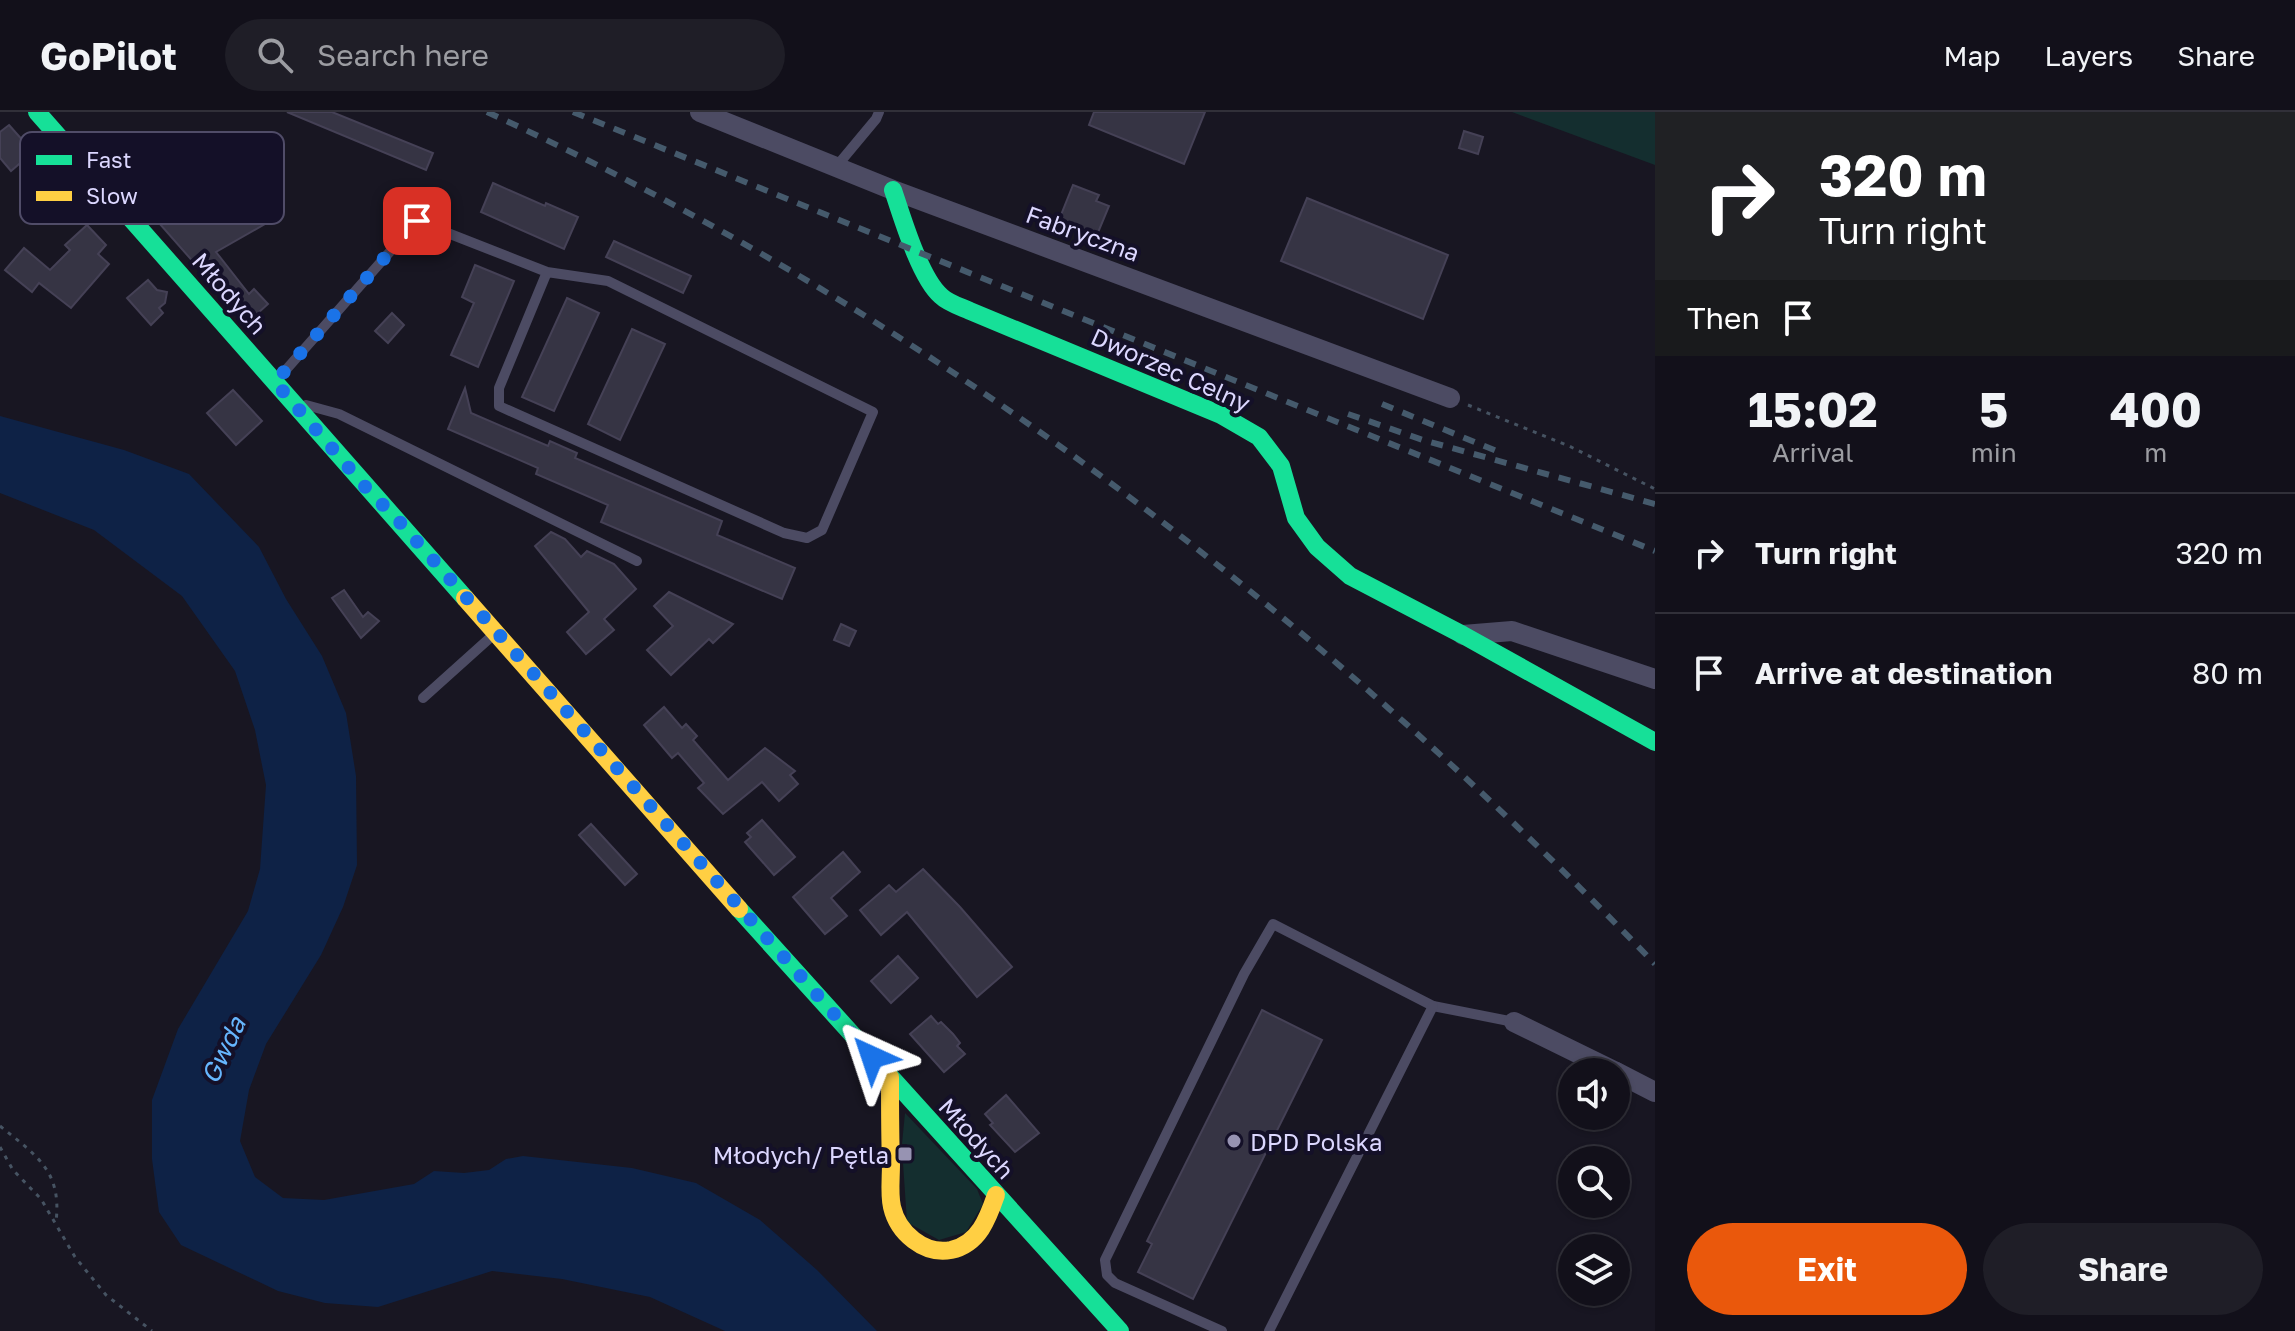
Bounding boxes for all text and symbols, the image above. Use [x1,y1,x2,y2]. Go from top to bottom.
search box [225,19,785,91]
text: GoPilot [40,33,177,78]
icon: search [253,33,297,77]
text: Search here [317,37,489,73]
text: Map [1943,39,2001,72]
text: Layers [2045,39,2133,72]
text: Share [2177,39,2255,72]
legend [20,132,284,224]
text: 320 m [1819,141,1987,208]
icon: right [1687,144,1791,248]
text: Fast [86,146,132,173]
text: Slow [86,182,138,209]
pin [383,187,451,255]
icon: arrive [395,199,439,243]
street label: Fabryczna [1022,199,1144,267]
text: Turn right [1819,209,1987,252]
street label: Młodych [187,246,273,340]
icon: arrive [1776,296,1820,340]
text: Then [1687,300,1760,336]
street label: Dworzec Celny [1087,321,1255,417]
text: 15:02 [1748,380,1878,438]
text: 5 [1979,380,2008,438]
text: 400 [2110,380,2202,438]
text: Arrival [1772,437,1854,468]
text: min [1971,437,2017,468]
text: m [2144,437,2167,468]
icon: right [1687,531,1731,575]
text: Turn right [1755,535,1897,571]
text: 320 m [2175,535,2263,571]
icon: arrive [1687,651,1731,695]
text: Arrive at destination [1755,655,2052,691]
text: 80 m [2192,655,2263,691]
water label: Gwda [194,1011,252,1088]
position arrow [830,1015,914,1099]
map controls [1558,1058,1630,1306]
button: sound [1558,1058,1630,1130]
street label: Młodych [933,1092,1021,1184]
place label: DPD Polska [1250,1127,1382,1156]
marker: DPD Polska [1225,1132,1243,1150]
place label: Młodych/ Pętla [713,1140,889,1169]
marker: Młodych/ Pętla [896,1145,914,1163]
button: search [1558,1146,1630,1218]
button: Exit [1687,1223,1967,1315]
button: Share [1983,1223,2263,1315]
button: layers [1558,1234,1630,1306]

